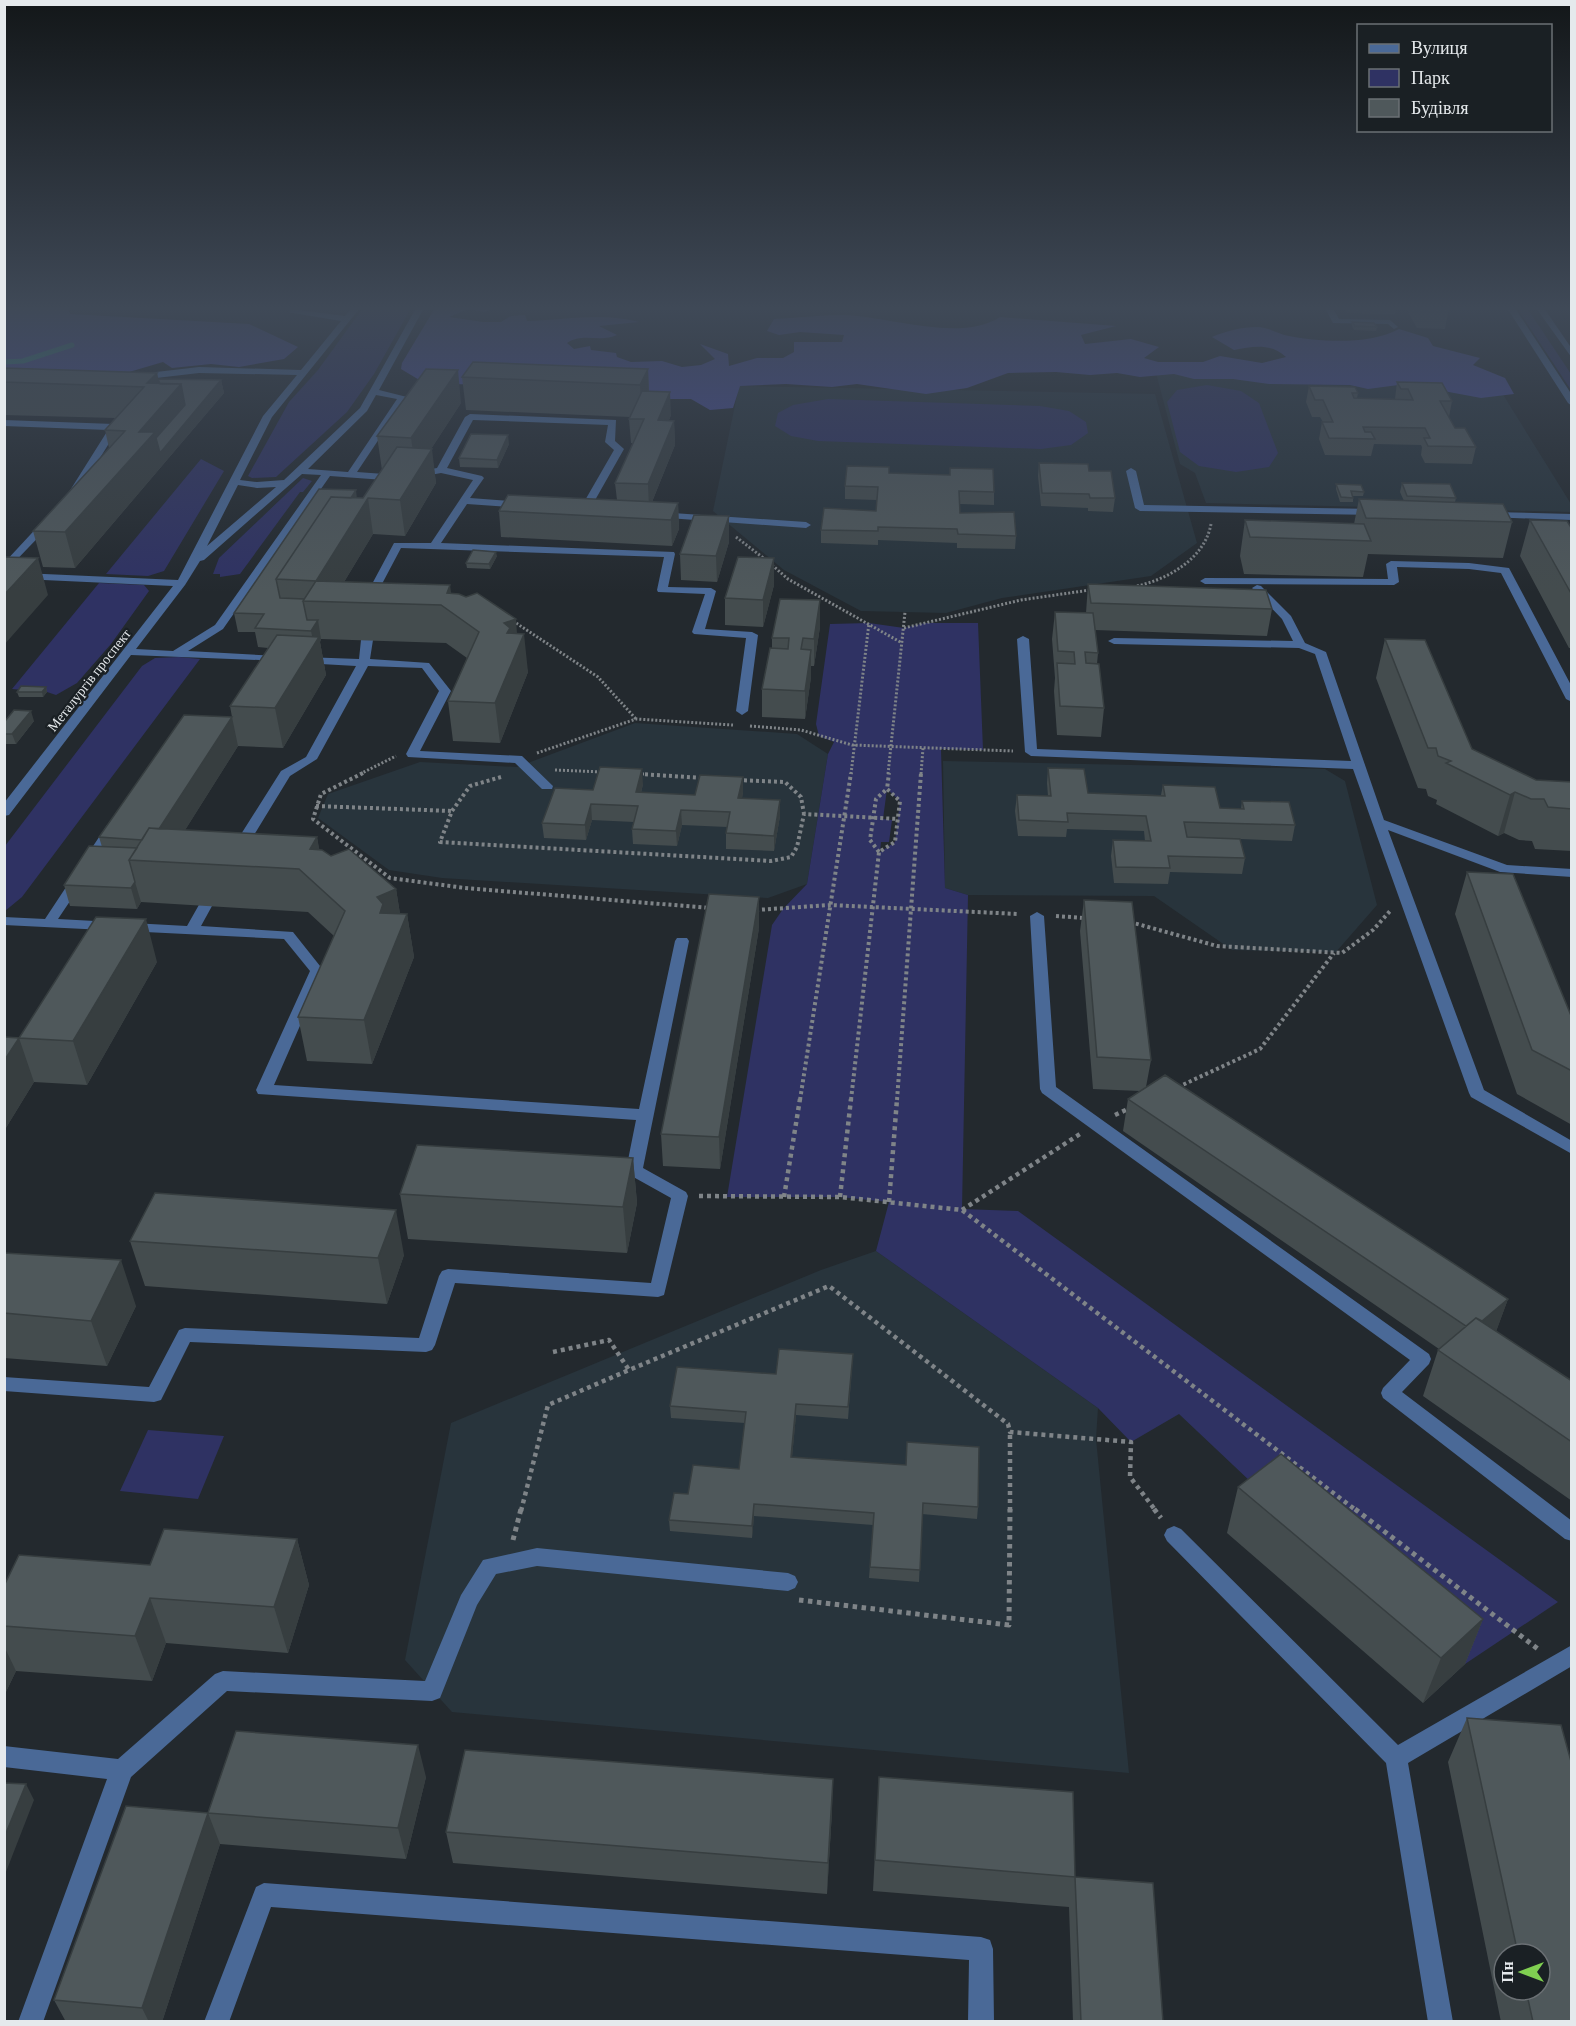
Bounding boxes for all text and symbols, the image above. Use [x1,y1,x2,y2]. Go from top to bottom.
legend [1357,24,1552,132]
text: Вулиця [1411,38,1468,58]
text: Парк [1411,68,1450,88]
text: Будівля [1411,98,1468,118]
street label: Металургів проспект [44,626,134,734]
north arrow [1492,1942,1552,2002]
text: Пн [1499,1961,1516,1983]

